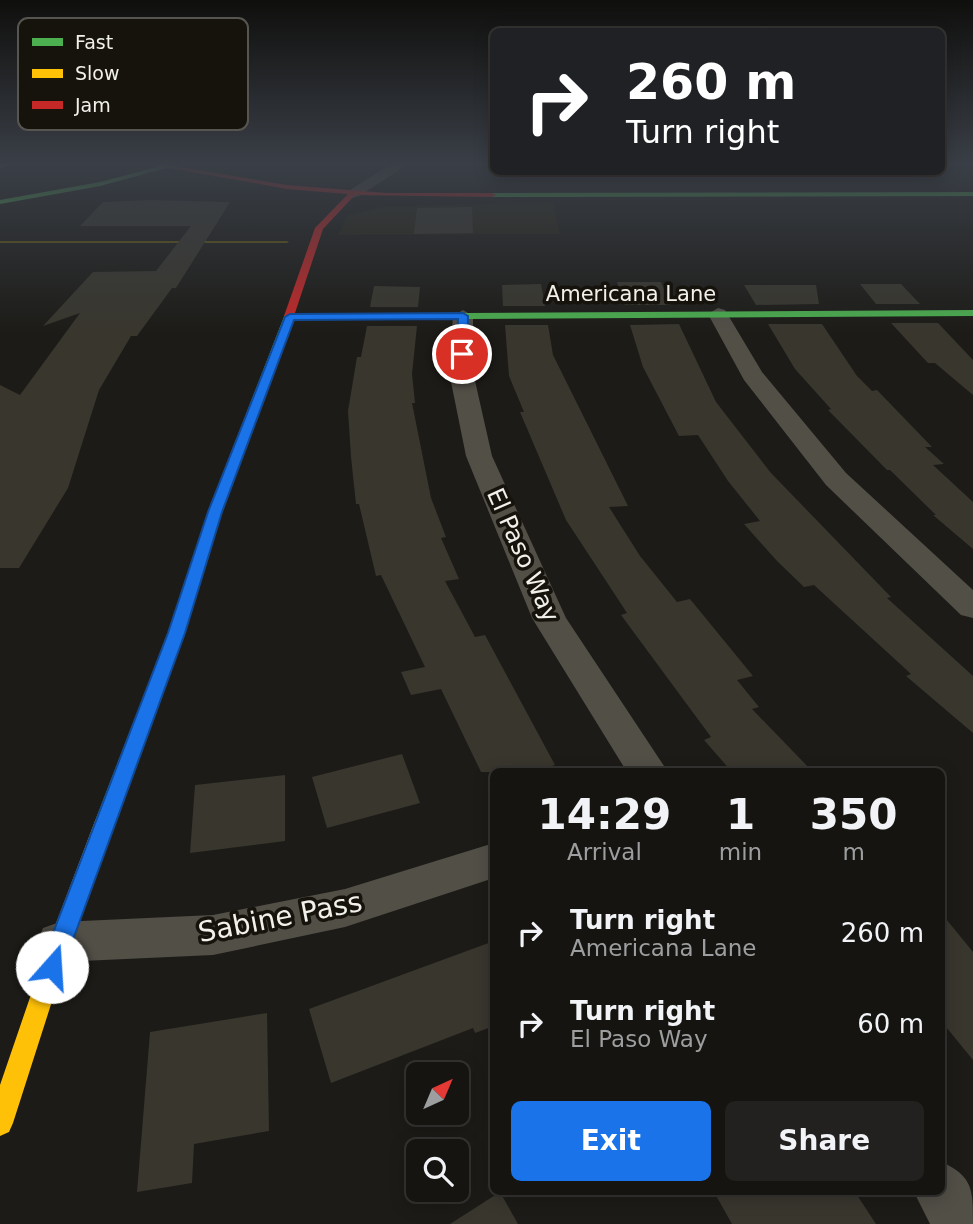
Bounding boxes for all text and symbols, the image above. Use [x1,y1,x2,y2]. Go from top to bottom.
legend [18,18,248,130]
text: Fast [75,31,113,53]
text: 260 m [626,54,796,111]
icon: right [511,56,602,147]
text: Slow [75,62,120,84]
text: Jam [74,94,111,116]
text: Turn right [626,113,779,151]
street label: Americana Lane [546,282,716,306]
pin [432,324,492,384]
icon: arrive [443,335,481,373]
street label: El Paso Way [481,484,565,626]
text: 14:29 [538,790,671,839]
text: 1 [726,790,755,839]
text: 350 [810,790,897,839]
text: Arrival [567,839,642,865]
text: min [719,839,762,865]
text: m [842,839,865,865]
street label: Sabine Pass [195,885,365,949]
text: Turn right [570,905,715,935]
icon: right [511,914,549,952]
text: 260 m [841,918,924,948]
position arrow [15,930,89,1004]
text: Americana Lane [570,935,757,961]
text: Turn right [570,996,715,1026]
icon: right [511,1005,549,1043]
text: 60 m [857,1009,924,1039]
text: El Paso Way [570,1026,708,1052]
north arrow [406,1062,469,1125]
map controls [406,1062,469,1202]
button: Exit [511,1101,711,1181]
button: Share [725,1101,924,1181]
button: search [406,1139,469,1202]

